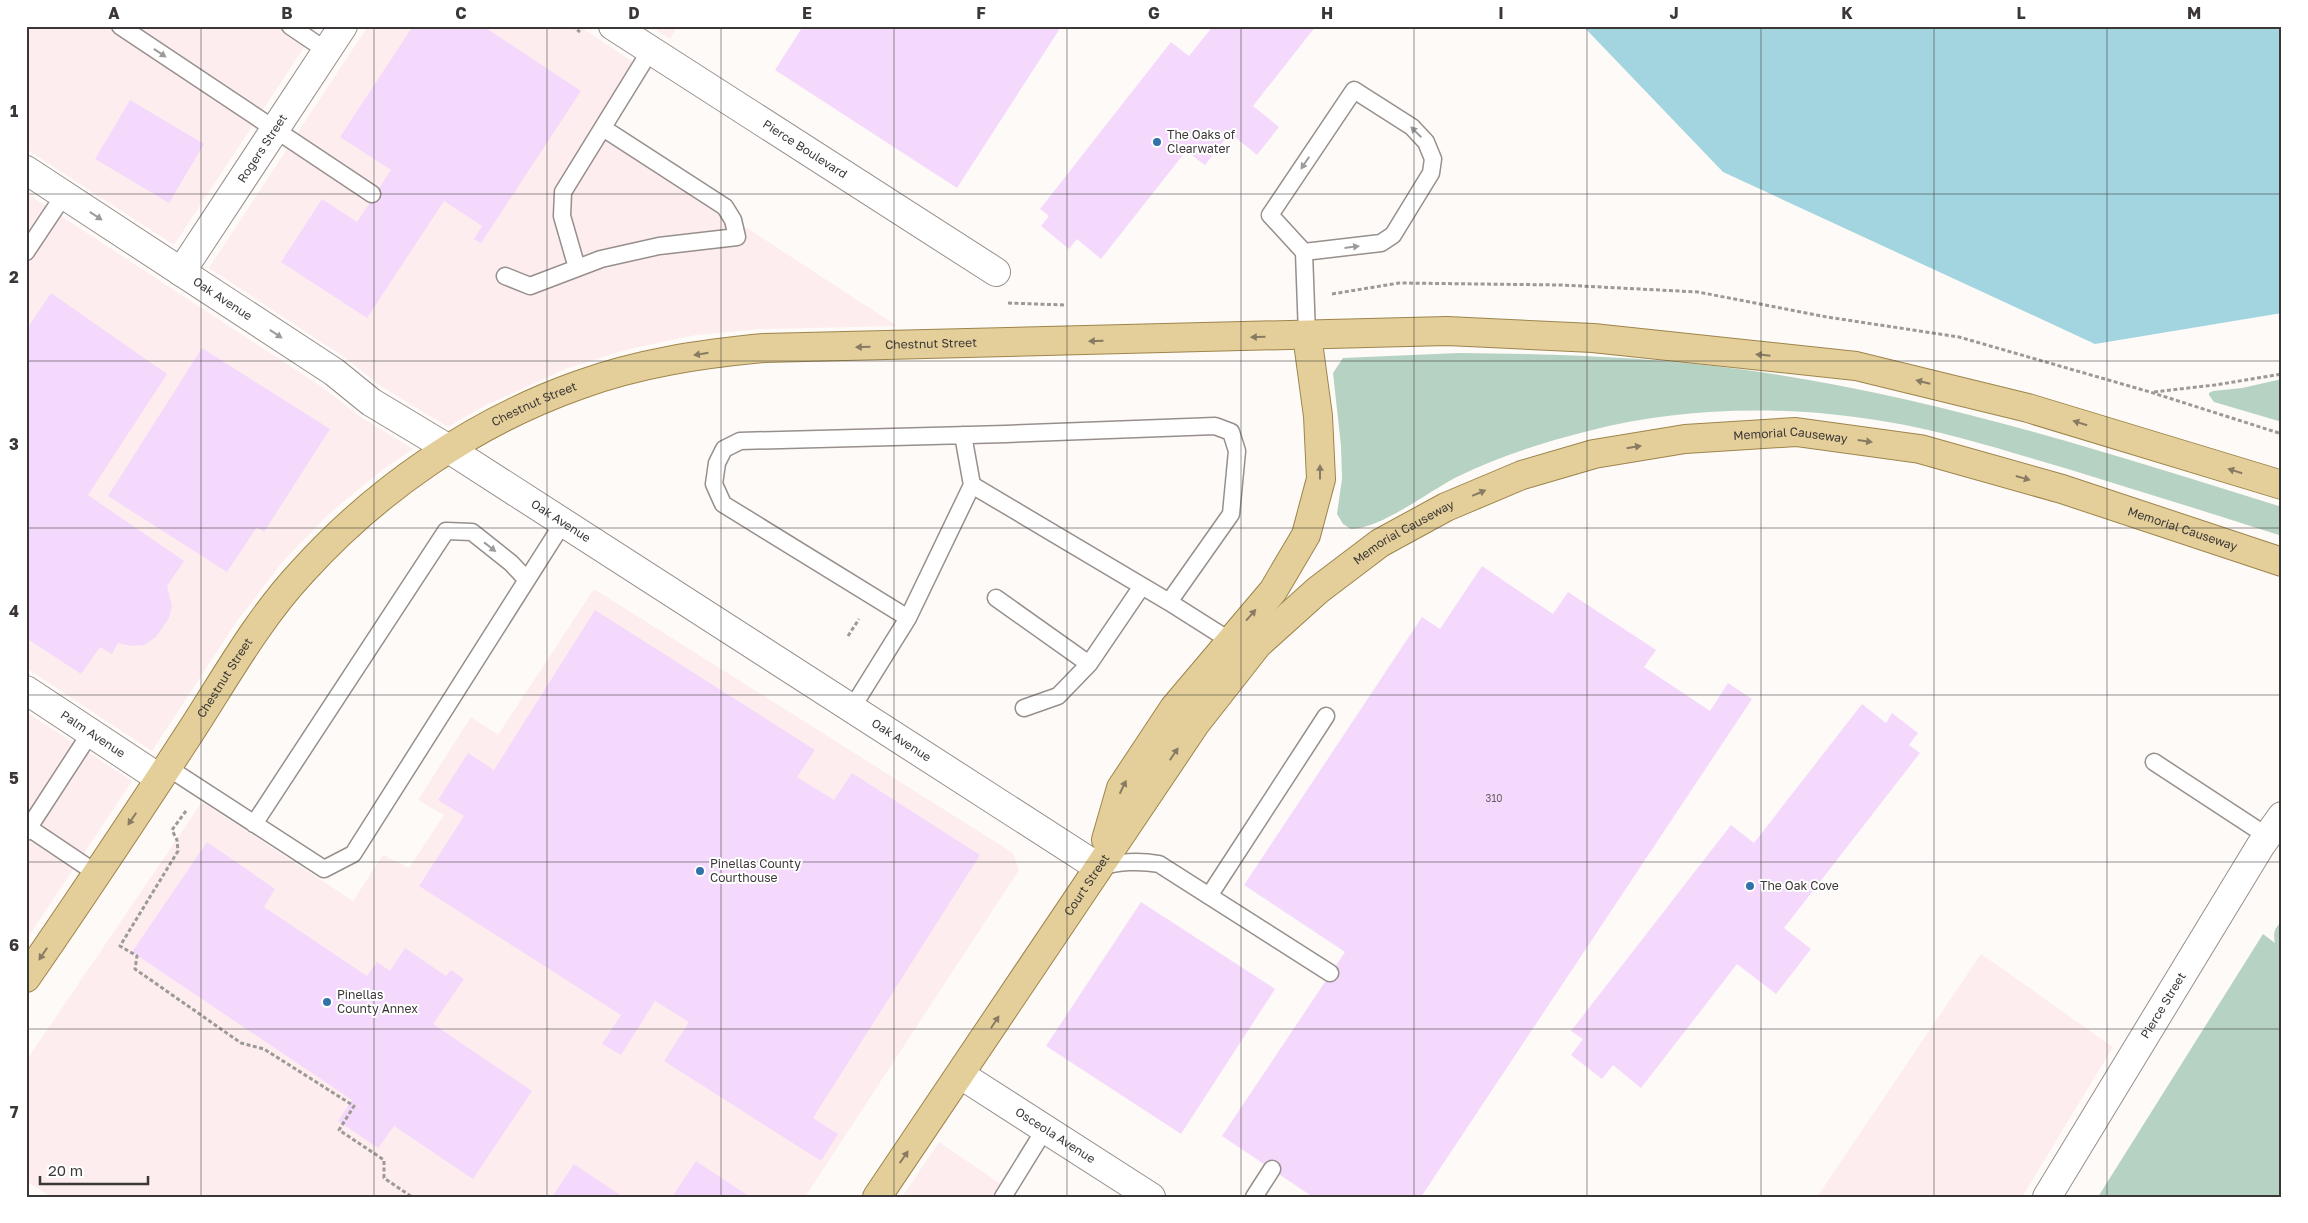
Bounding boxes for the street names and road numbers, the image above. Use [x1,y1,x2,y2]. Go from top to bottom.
street label: Rogers Street [234,111,290,185]
street label: Pierce Boulevard [760,116,850,181]
street label: Oak Avenue [190,274,255,323]
street label: Chestnut Street [885,335,977,352]
street label: Chestnut Street [489,378,579,429]
street label: Memorial Causeway [1733,424,1849,446]
street label: Oak Avenue [528,496,594,545]
street label: Memorial Causeway [1350,496,1456,568]
street label: Memorial Causeway [2126,503,2240,554]
street label: Chestnut Street [193,635,255,720]
street label: Palm Avenue [58,707,128,761]
street label: Oak Avenue [869,715,934,765]
street label: Court Street [1060,851,1113,918]
street label: Pierce Street [2137,969,2189,1041]
street label: Osceola Avenue [1013,1104,1098,1166]

